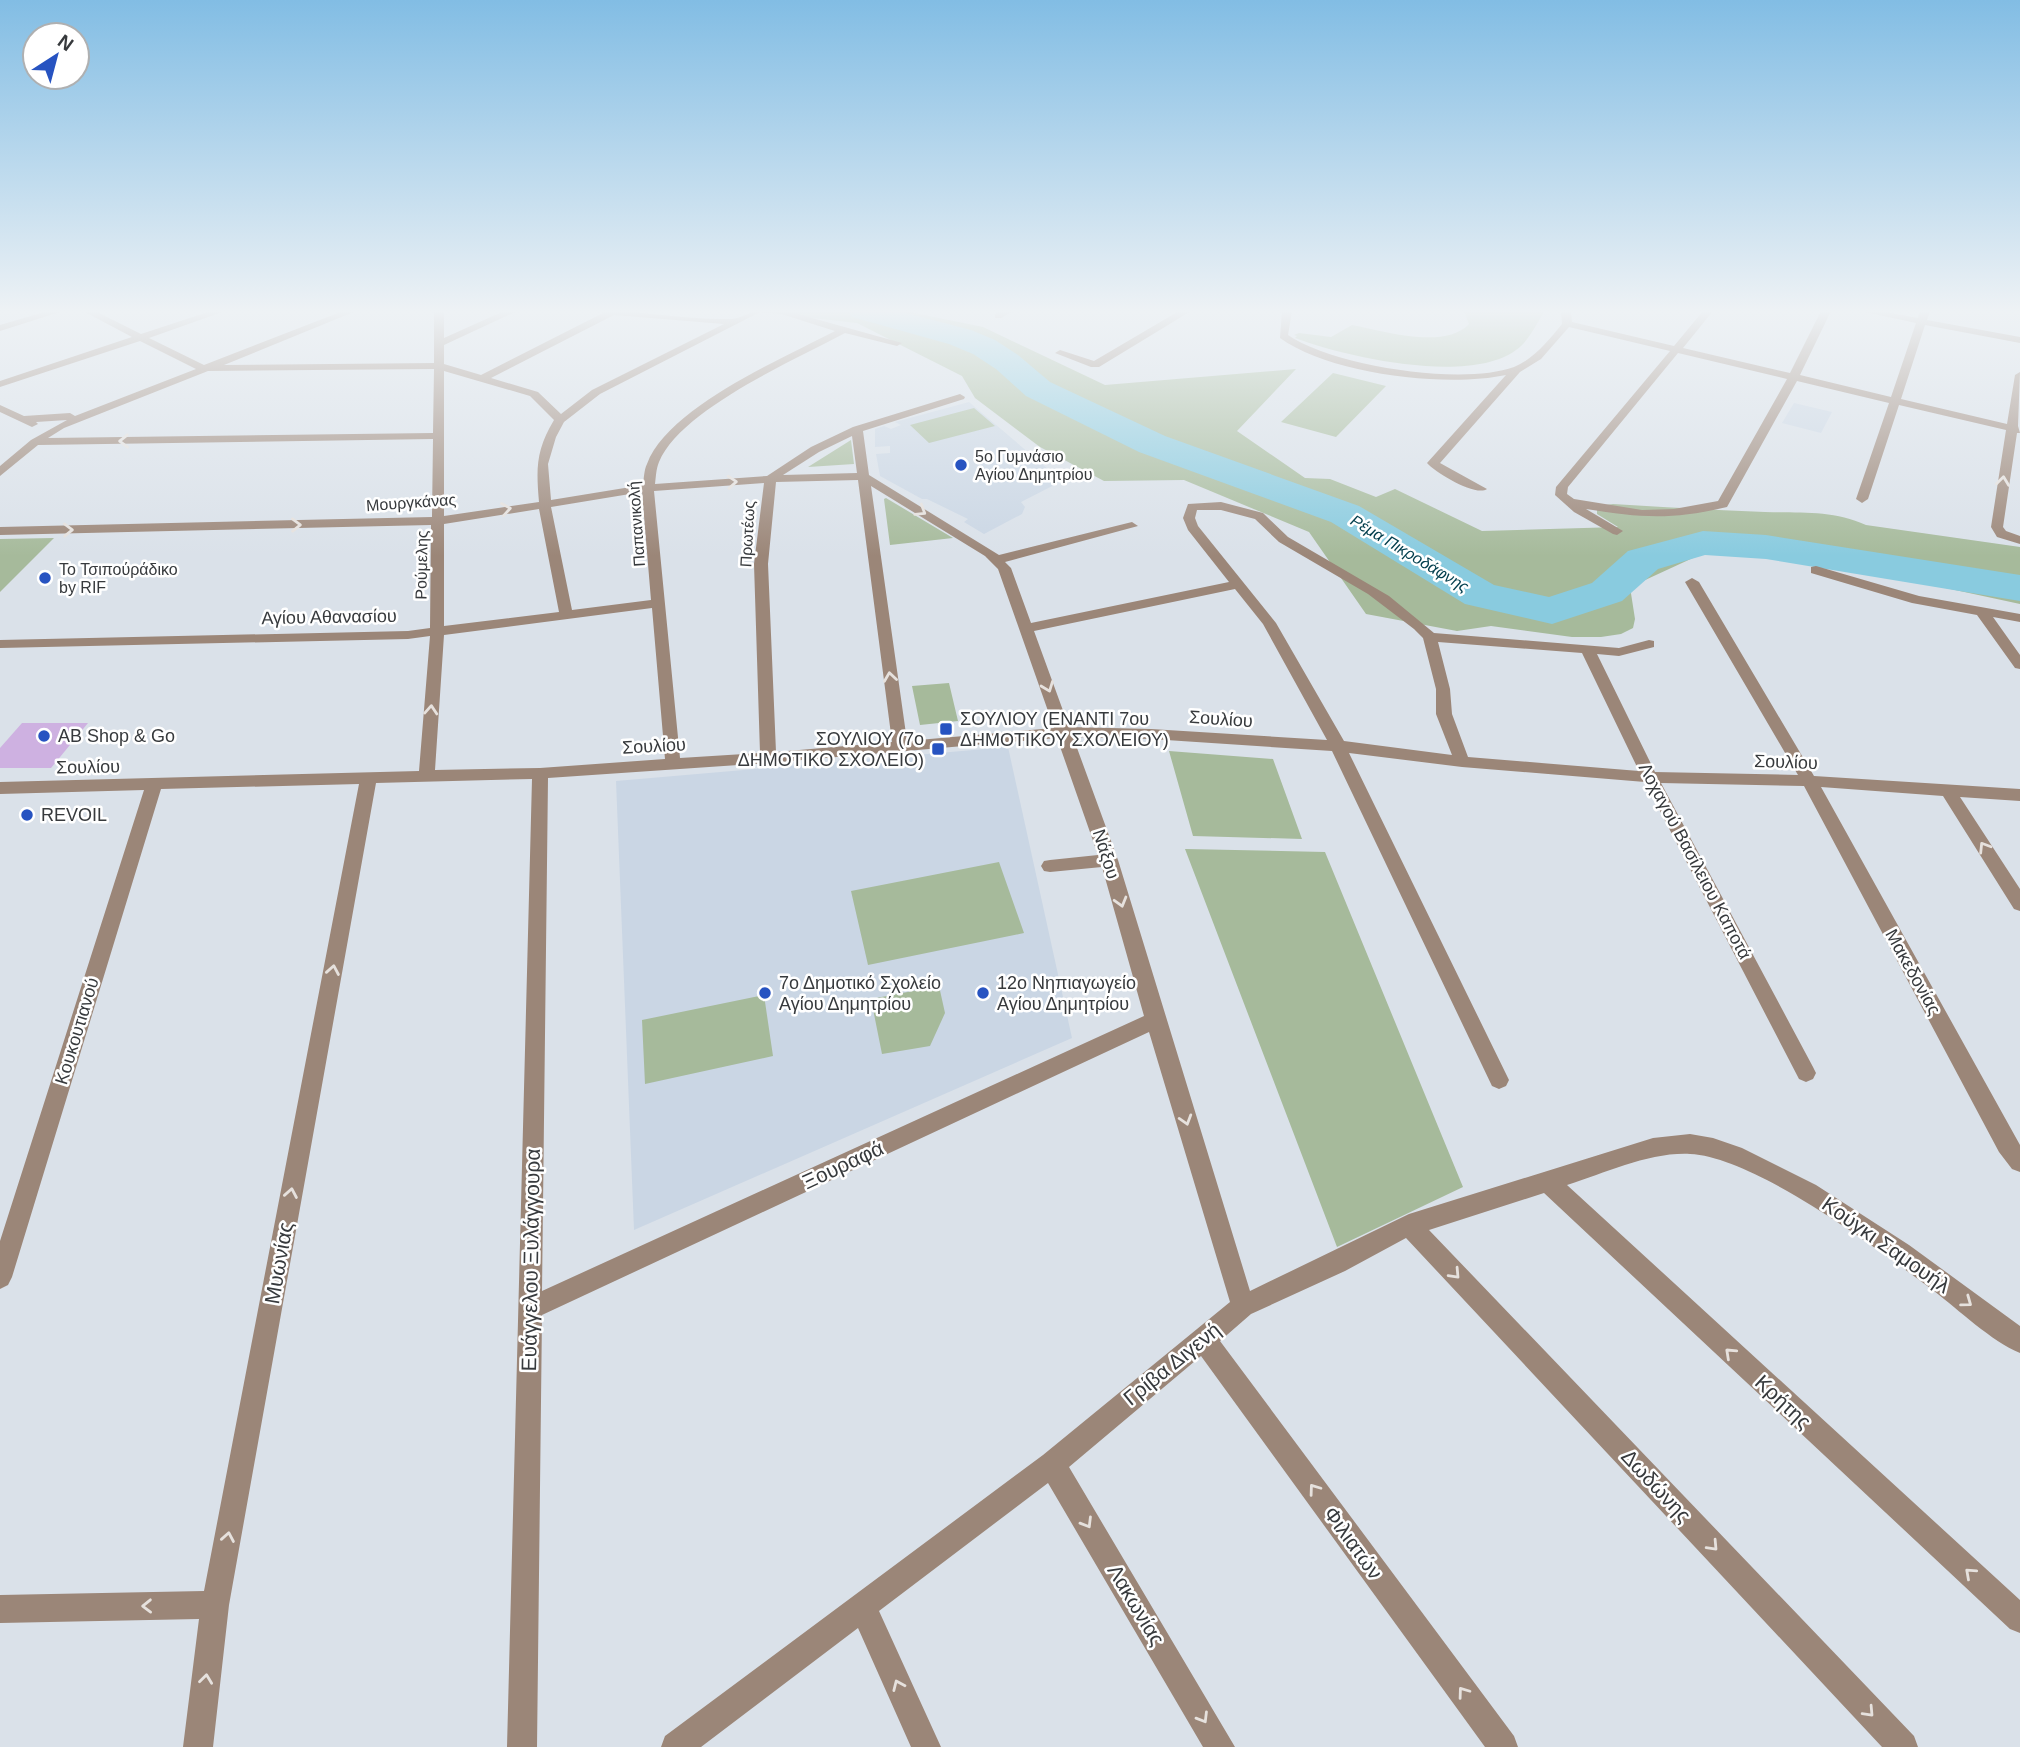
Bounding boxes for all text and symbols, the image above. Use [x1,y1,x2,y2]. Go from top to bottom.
north arrow [21,21,91,91]
text: N [54,30,77,55]
one-way arrow [118,433,129,449]
place label: 5ο Γυμνάσιο Αγίου Δημητρίου [975,448,1092,483]
marker: 5ο Γυμνάσιο Αγίου Δημητρίου [953,457,969,473]
one-way arrow [727,475,738,490]
one-way arrow [1996,476,2011,487]
street label: Παπανικολή [625,481,648,567]
street label: Μουργκάνας [366,491,457,514]
street label: Πρωτέως [737,500,758,568]
one-way arrow [500,502,512,517]
one-way arrow [914,503,927,516]
water label: Ρέμα Πικροδάφνης [1348,512,1472,595]
one-way arrow [290,517,301,532]
one-way arrow [63,522,74,537]
street label: Ρούμελης [412,530,431,600]
place label: To Τσιπούράδικο by RIF [59,561,178,596]
marker: To Τσιπούράδικο by RIF [37,570,53,586]
street label: Αγίου Αθανασίου [261,606,397,628]
one-way arrow [883,671,898,683]
one-way arrow [1040,680,1054,692]
one-way arrow [423,704,438,715]
street label: Σουλίου [1188,707,1254,731]
place label: ΣΟΥΛΙΟΥ (ΕΝΑΝΤΙ 7ου ΔΗΜΟΤΙΚΟΥ ΣΧΟΛΕΙΟΥ) [960,709,1169,750]
marker: ΣΟΥΛΙΟΥ (ΕΝΑΝΤΙ 7ου ΔΗΜΟΤΙΚΟΥ ΣΧΟΛΕΙΟΥ) [938,721,954,737]
place label: AB Shop & Go [58,726,175,746]
marker: AB Shop & Go [36,728,52,744]
place label: ΣΟΥΛΙΟΥ (7ο ΔΗΜΟΤΙΚΟ ΣΧΟΛΕΙΟ) [738,729,924,770]
street label: Σουλίου [622,734,686,758]
marker: ΣΟΥΛΙΟΥ (7ο ΔΗΜΟΤΙΚΟ ΣΧΟΛΕΙΟ) [930,741,946,757]
street label: Σουλίου [1754,751,1818,773]
street label: Σουλίου [56,756,120,778]
street label: Λοχαγού Βασίλειου Καποτά [1635,759,1755,963]
place label: REVOIL [41,805,107,825]
marker: REVOIL [19,807,35,823]
street label: Νάξου [1089,827,1123,881]
one-way arrow [1979,841,1992,854]
one-way arrow [1113,896,1128,908]
street label: Μακεδονίας [1881,926,1945,1018]
one-way arrow [325,964,340,976]
place label: 7ο Δημοτικό Σχολείο Αγίου Δημητρίου [779,973,941,1014]
place label: 12ο Νηπιαγωγείο Αγίου Δημητρίου [997,973,1136,1014]
street label: Κουκουτιανού [51,975,103,1087]
marker: 7ο Δημοτικό Σχολείο Αγίου Δημητρίου [757,985,773,1001]
marker: 12ο Νηπιαγωγείο Αγίου Δημητρίου [975,985,991,1001]
one-way arrow [1177,1114,1192,1126]
street label: Ξουραφά [799,1136,887,1193]
street label: Ευάγγελου Ξυλάγγουρα [517,1148,544,1372]
one-way arrow [283,1187,298,1199]
street label: Κούγκι Σαμουήλ [1818,1192,1955,1298]
street label: Μυωνίας [260,1220,297,1306]
one-way arrow [1447,1266,1460,1279]
one-way arrow [1959,1294,1972,1306]
street label: Γρίβα Διγενή [1119,1318,1225,1410]
one-way arrow [1725,1349,1738,1361]
street label: Κρήτης [1751,1370,1816,1433]
street label: Δωδώνης [1617,1445,1696,1527]
one-way arrow [1309,1484,1322,1497]
street label: Φιλιατών [1320,1502,1387,1583]
one-way arrow [1078,1515,1091,1528]
one-way arrow [219,1531,234,1543]
one-way arrow [1704,1538,1717,1551]
street label: Λακωνίας [1103,1560,1170,1649]
one-way arrow [1965,1569,1978,1582]
one-way arrow [141,1598,152,1614]
one-way arrow [199,1673,214,1685]
one-way arrow [892,1680,906,1692]
one-way arrow [1459,1687,1471,1700]
one-way arrow [1861,1703,1874,1716]
one-way arrow [1195,1710,1208,1723]

